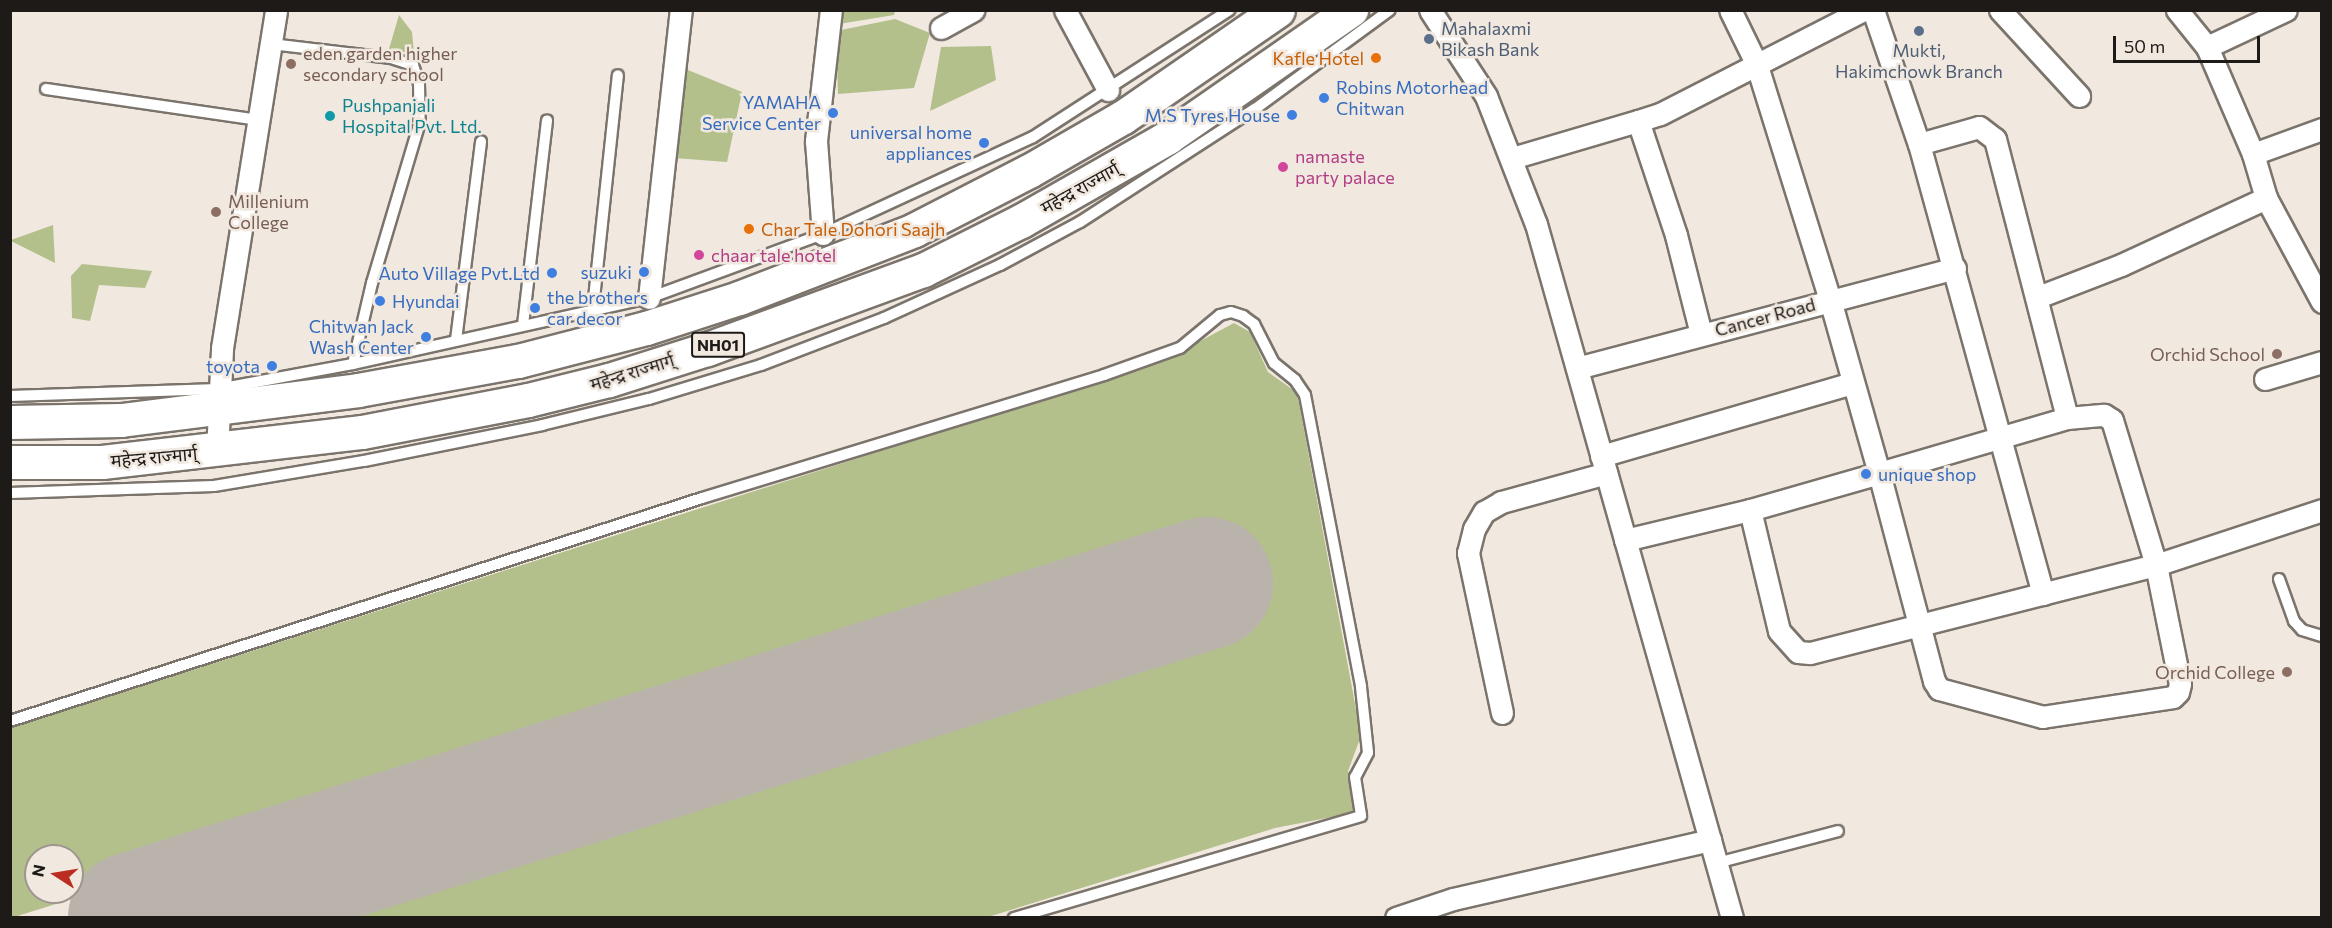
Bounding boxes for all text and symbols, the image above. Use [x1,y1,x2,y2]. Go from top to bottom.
place label: Mahalaxmi Bikash Bank [1441,18,1539,60]
marker: Mukti, Hakimchowk Branch [1912,24,1926,38]
scale bar [2116,24,2263,62]
marker: Mahalaxmi Bikash Bank [1422,32,1436,46]
text: 50 m [2124,35,2165,57]
place label: Mukti, Hakimchowk Branch [1835,40,2003,82]
place label: eden garden higher secondary school [303,43,457,86]
place label: Kafle Hotel [1272,47,1364,69]
marker: Kafle Hotel [1369,51,1383,65]
marker: eden garden higher secondary school [284,57,298,71]
place label: Robins Motorhead Chitwan [1336,77,1488,119]
marker: Robins Motorhead Chitwan [1317,91,1331,105]
place label: YAMAHA Service Center [702,92,821,134]
place label: Pushpanjali Hospital Pvt. Ltd. [342,95,482,138]
place label: M.S Tyres House [1145,104,1280,126]
marker: YAMAHA Service Center [826,106,840,120]
marker: M.S Tyres House [1285,108,1299,122]
marker: Pushpanjali Hospital Pvt. Ltd. [323,109,337,123]
place label: universal home appliances [850,122,972,164]
marker: universal home appliances [977,136,991,150]
place label: namaste party palace [1295,146,1395,188]
street label: महेन्द्र राज्मार्ग् [1037,158,1123,218]
marker: namaste party palace [1276,160,1290,174]
place label: Millenium College [228,191,309,234]
marker: Millenium College [209,205,223,219]
place label: Char Tale Dohori Saajh [761,218,945,240]
marker: Char Tale Dohori Saajh [742,222,756,236]
place label: chaar tale hotel [711,244,836,266]
marker: chaar tale hotel [692,248,706,262]
place label: suzuki [580,261,632,283]
place label: Auto Village Pvt.Ltd [379,262,540,284]
marker: suzuki [637,265,651,279]
marker: Auto Village Pvt.Ltd [545,266,559,280]
place label: the brothers car decor [547,287,648,330]
place label: Hyundai [392,290,460,312]
street label: Cancer Road [1712,293,1818,341]
marker: Hyundai [373,294,387,308]
marker: the brothers car decor [528,301,542,315]
place label: Chitwan Jack Wash Center [309,316,414,358]
marker: Chitwan Jack Wash Center [419,330,433,344]
road number: NH01 [691,332,745,358]
place label: Orchid School [2150,343,2265,365]
marker: Orchid School [2270,347,2284,361]
street label: महेन्द्र राज्मार्ग् [587,349,677,395]
place label: toyota [206,355,260,377]
marker: toyota [265,359,279,373]
street label: महेन्द्र राज्मार्ग् [110,442,198,472]
place label: unique shop [1878,463,1976,485]
marker: unique shop [1859,467,1873,481]
place label: Orchid College [2155,661,2275,683]
marker: Orchid College [2280,665,2294,679]
north arrow [24,844,84,904]
text: N [27,863,48,878]

